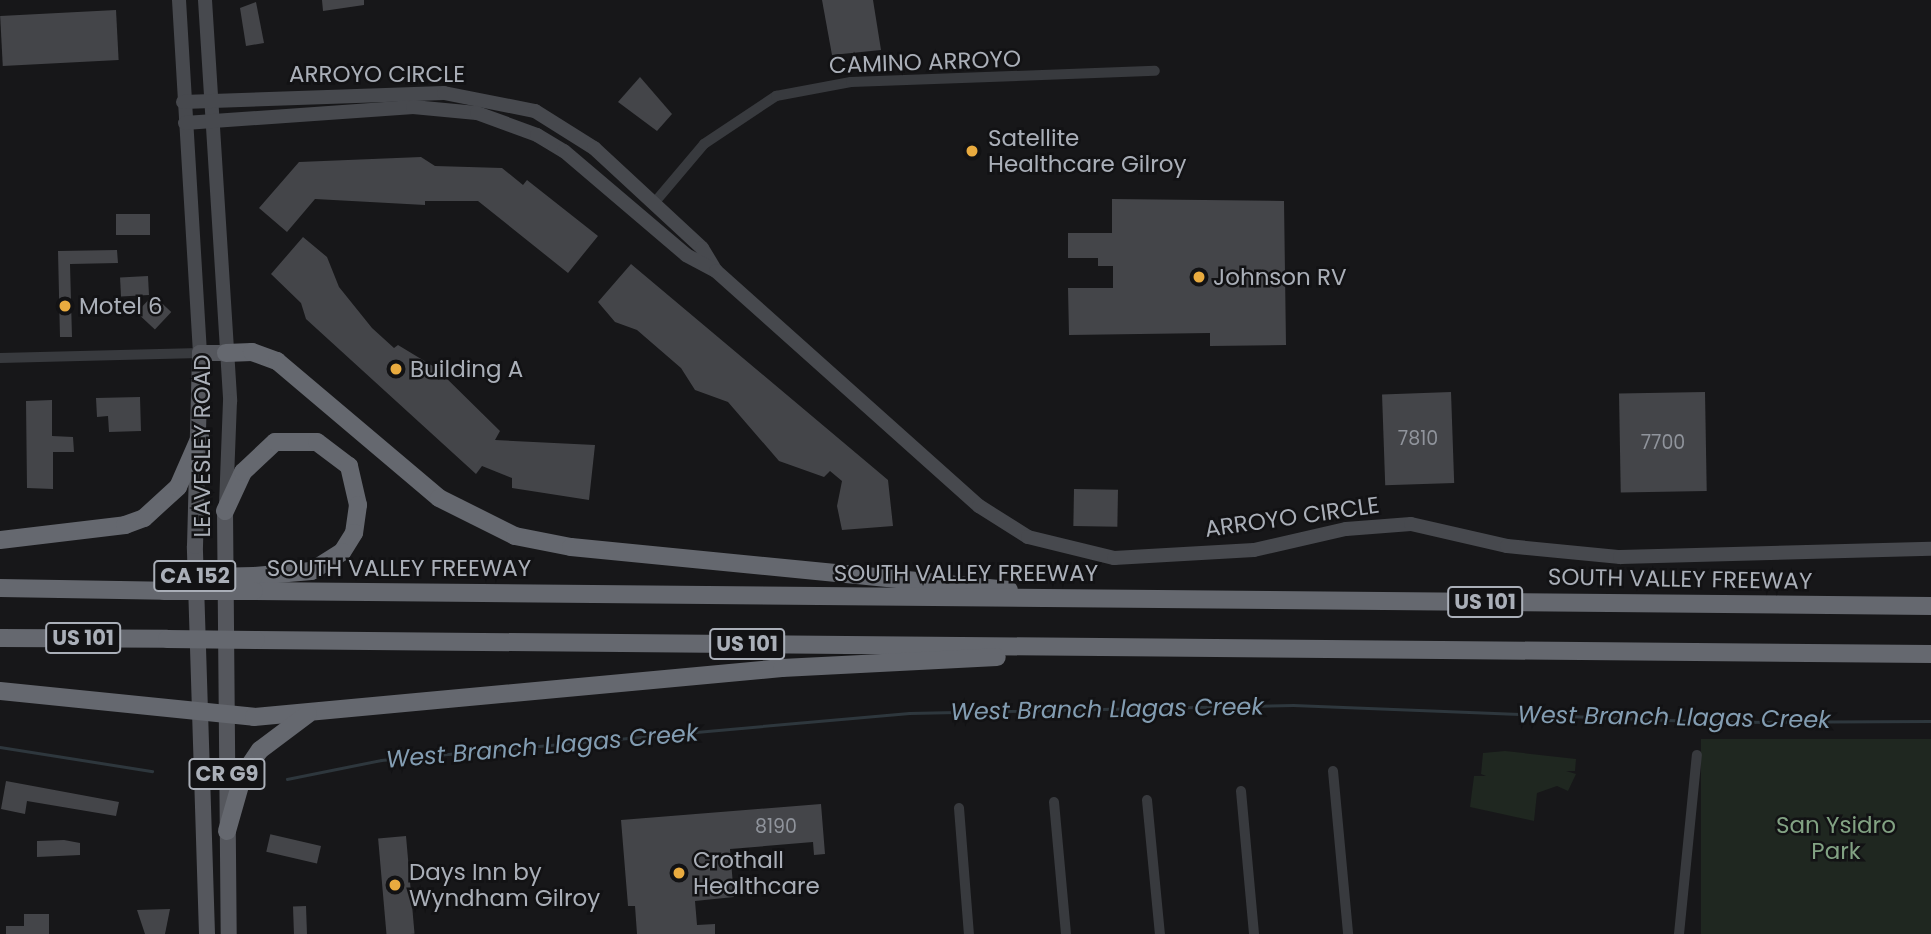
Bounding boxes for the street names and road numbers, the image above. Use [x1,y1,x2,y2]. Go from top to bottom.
street label: CAMINO ARROYO [828,45,1022,79]
street label: ARROYO CIRCLE [289,60,465,88]
street label: LEAVESLEY ROAD [188,354,216,538]
street label: ARROYO CIRCLE [1203,491,1381,543]
street label: SOUTH VALLEY FREEWAY [267,554,531,582]
road number: CA 152 [153,558,237,594]
street label: SOUTH VALLEY FREEWAY [834,559,1098,587]
street label: SOUTH VALLEY FREEWAY [1548,563,1812,595]
road number: US 101 [1446,584,1524,620]
road number: US 101 [44,620,122,656]
road number: US 101 [708,626,786,662]
road number: CR G9 [187,756,267,792]

